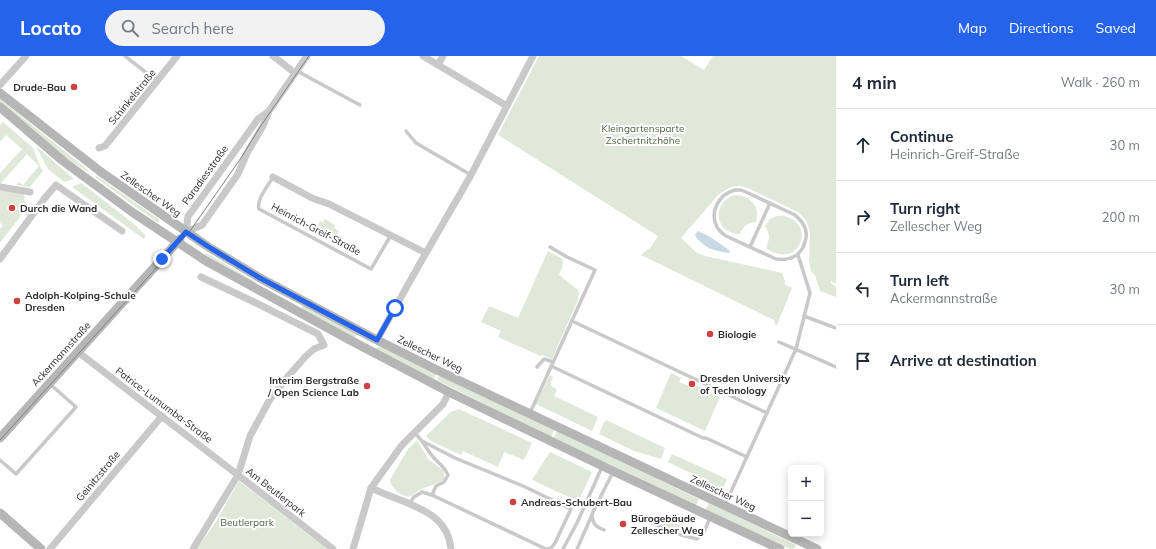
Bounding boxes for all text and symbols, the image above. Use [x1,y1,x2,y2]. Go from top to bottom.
search box [105,10,385,46]
text: Locato [20,16,81,40]
icon: search [119,17,141,39]
text: Search here [151,19,234,38]
text: Map [958,19,987,37]
text: Directions [1009,19,1074,37]
text: Saved [1096,19,1136,37]
street label: Schinkelstraße [106,67,158,127]
text: 4 min [852,72,897,93]
text: Walk · 260 m [1061,74,1140,90]
place label: Drude-Bau [13,81,66,94]
marker: Drude-Bau [69,82,79,92]
park label: Kleingartensparte Zschertnitzhöhe [602,122,684,147]
text: Continue [890,127,953,146]
icon: ahead [852,134,874,156]
text: 30 m [1110,137,1140,153]
street label: Paradiesstraße [179,143,231,207]
text: Heinrich-Greif-Straße [890,146,1019,162]
street label: Zellescher Weg [118,168,184,220]
text: Turn right [890,199,960,218]
street label: Heinrich-Greif-Straße [269,200,363,258]
place label: Durch die Wand [20,202,97,215]
marker: Durch die Wand [7,203,17,213]
icon: right [852,206,874,228]
text: 200 m [1102,209,1140,225]
text: Zellescher Weg [890,218,982,234]
route end [153,250,171,268]
text: Turn left [890,271,949,290]
icon: left [852,278,874,300]
text: 30 m [1110,281,1140,297]
place label: Adolph-Kolping-Schule Dresden [25,289,136,314]
text: Ackermannstraße [890,290,997,306]
marker: Adolph-Kolping-Schule Dresden [12,296,22,306]
route start [386,299,404,317]
street label: Ackermannstraße [29,319,93,389]
place label: Biologie [718,328,757,341]
marker: Biologie [705,329,715,339]
street label: Zellescher Weg [395,333,465,375]
icon: arrive [852,350,874,372]
text: Arrive at destination [890,351,1037,370]
street label: Patrice-Lumumba-Straße [113,364,215,446]
place label: Dresden University of Technology [700,372,791,397]
place label: Interim Bergstraße / Open Science Lab [267,374,360,399]
marker: Dresden University of Technology [687,379,697,389]
marker: Interim Bergstraße / Open Science Lab [362,381,372,391]
street label: Geinitzstraße [73,448,123,504]
street label: Am Beutlerpark [243,465,309,520]
map controls [788,465,824,537]
button: + [788,465,824,501]
street label: Zellescher Weg [688,472,758,514]
place label: Andreas-Schubert-Bau [521,496,632,509]
marker: Andreas-Schubert-Bau [508,497,518,507]
button: − [788,501,824,537]
place label: Bürogebäude Zellescher Weg [631,512,704,537]
park label: Beutlerpark [220,516,275,529]
marker: Bürogebäude Zellescher Weg [618,519,628,529]

